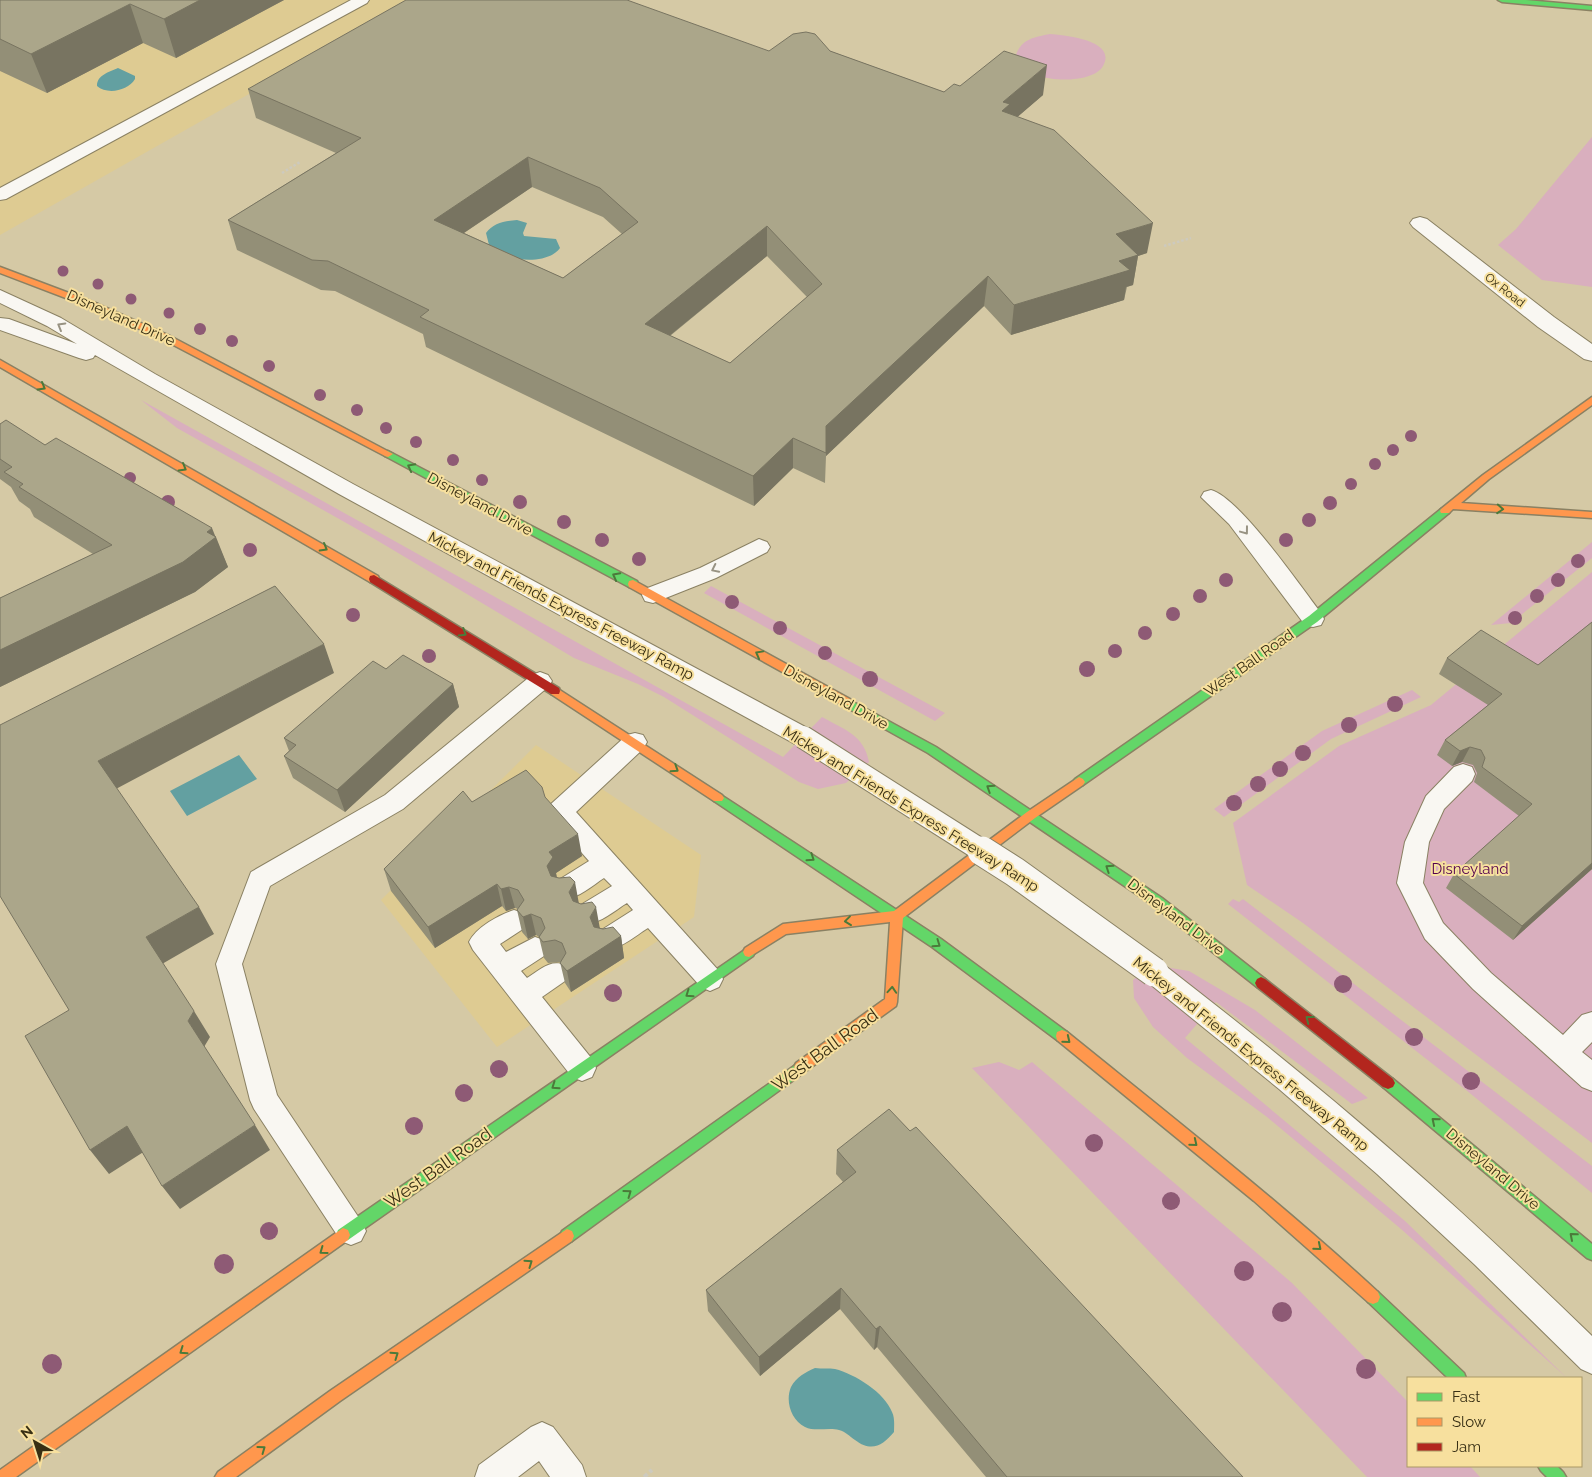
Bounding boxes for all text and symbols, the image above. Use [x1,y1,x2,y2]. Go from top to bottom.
street label: Ox Road [1482,270,1528,310]
street label: Disneyland Drive [64,286,178,350]
one-way arrow [58,323,67,333]
one-way arrow [37,381,46,391]
one-way arrow [178,462,187,472]
one-way arrow [407,464,416,474]
street label: Disneyland Drive [424,469,536,539]
one-way arrow [1497,504,1505,515]
one-way arrow [1239,525,1248,535]
street label: Mickey and Friends Express Freeway Ramp [425,528,697,684]
one-way arrow [319,542,328,552]
one-way arrow [711,563,720,574]
one-way arrow [613,572,622,582]
street label: West Ball Road [1201,625,1297,701]
one-way arrow [457,627,466,637]
one-way arrow [755,650,764,660]
street label: Disneyland Drive [781,661,892,733]
street label: Mickey and Friends Express Freeway Ramp [780,722,1042,896]
one-way arrow [670,763,679,772]
one-way arrow [987,785,996,794]
one-way arrow [806,852,815,861]
park label: Disneyland [1431,860,1509,878]
one-way arrow [1106,865,1115,875]
street label: Disneyland Drive [1124,875,1228,959]
one-way arrow [844,915,852,926]
one-way arrow [931,938,940,947]
street label: Mickey and Friends Express Freeway Ramp [1129,953,1373,1155]
one-way arrow [886,985,897,993]
one-way arrow [685,988,695,997]
street label: West Ball Road [767,1004,882,1095]
one-way arrow [1306,1017,1315,1025]
one-way arrow [1062,1035,1071,1044]
one-way arrow [552,1080,561,1089]
one-way arrow [1432,1119,1441,1127]
street label: West Ball Road [380,1123,495,1212]
street label: Disneyland Drive [1443,1125,1544,1214]
one-way arrow [1188,1137,1197,1146]
one-way arrow [622,1190,632,1199]
one-way arrow [1569,1233,1578,1242]
one-way arrow [1312,1242,1321,1250]
one-way arrow [319,1245,329,1254]
one-way arrow [523,1260,533,1269]
one-way arrow [180,1345,189,1353]
one-way arrow [389,1352,399,1361]
legend [1407,1377,1582,1467]
text: Fast [1452,1388,1480,1406]
text: Slow [1452,1413,1486,1431]
north arrow [10,1417,60,1467]
text: N [18,1422,36,1441]
text: Jam [1452,1438,1481,1456]
one-way arrow [256,1446,265,1454]

